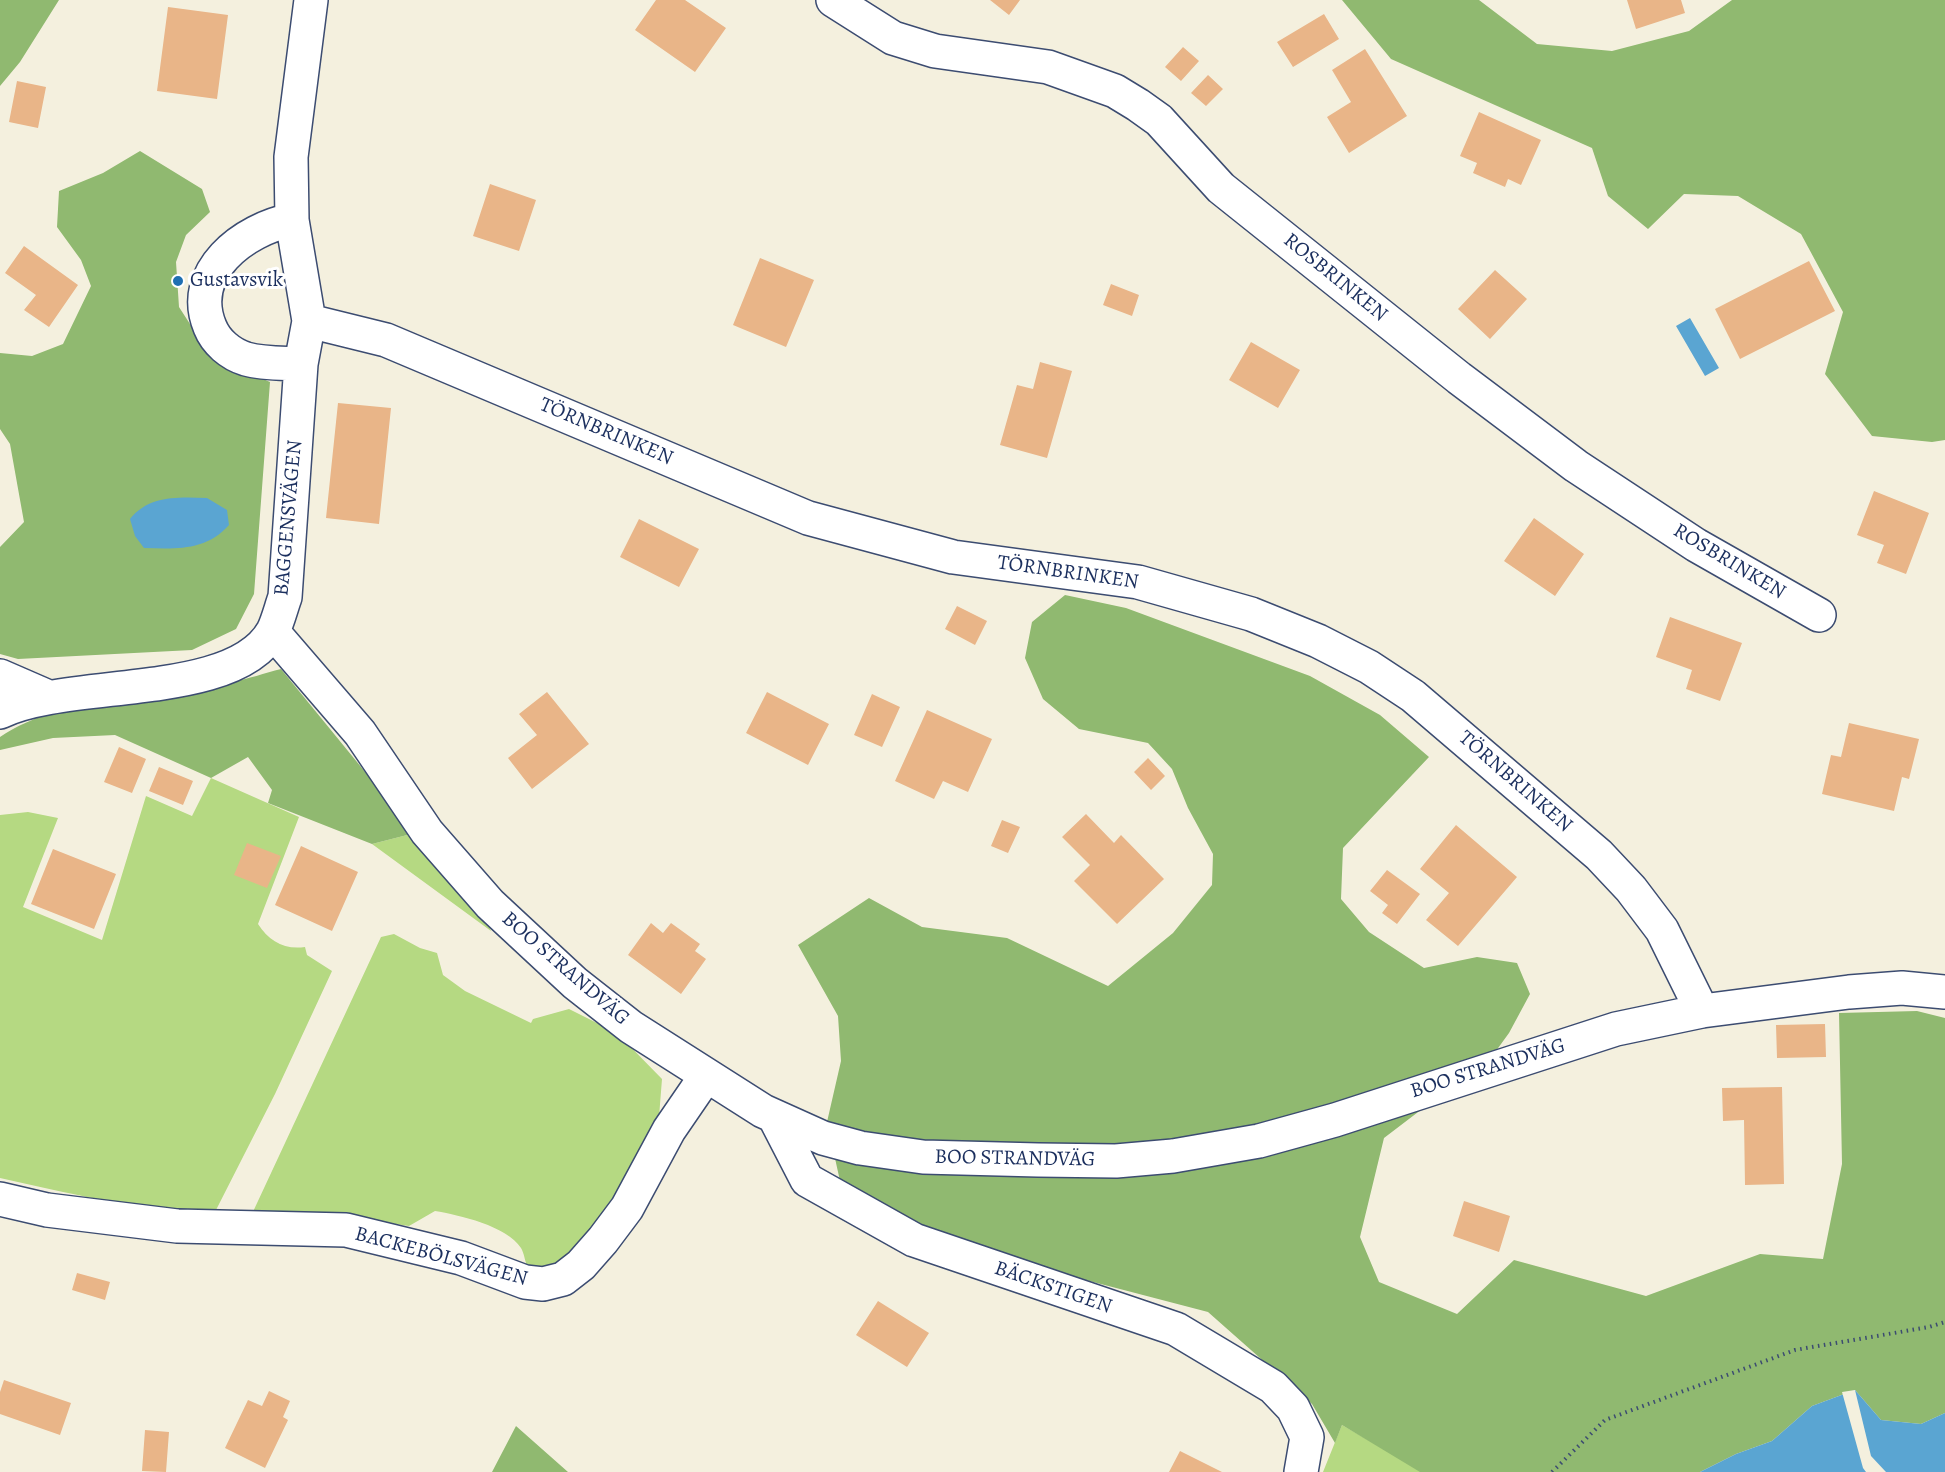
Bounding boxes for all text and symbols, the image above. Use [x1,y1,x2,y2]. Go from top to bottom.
street label: ROSBRINKEN [1278,228,1392,328]
place label: Gustavsvik [190,268,283,294]
marker: Gustavsvik [171,274,185,288]
street label: TÖRNBRINKEN [536,393,676,471]
street label: BAGGENSVÄGEN [270,439,308,597]
street label: ROSBRINKEN [1668,518,1790,606]
street label: TÖRNBRINKEN [996,551,1140,595]
street label: TÖRNBRINKEN [1453,726,1577,838]
street label: BOO STRANDVÄG [496,907,634,1031]
street label: BOO STRANDVÄG [1407,1033,1569,1105]
street label: BOO STRANDVÄG [934,1145,1096,1173]
street label: BACKEBÖLSVÄGEN [352,1222,530,1292]
street label: BÄCKSTIGEN [991,1256,1115,1320]

